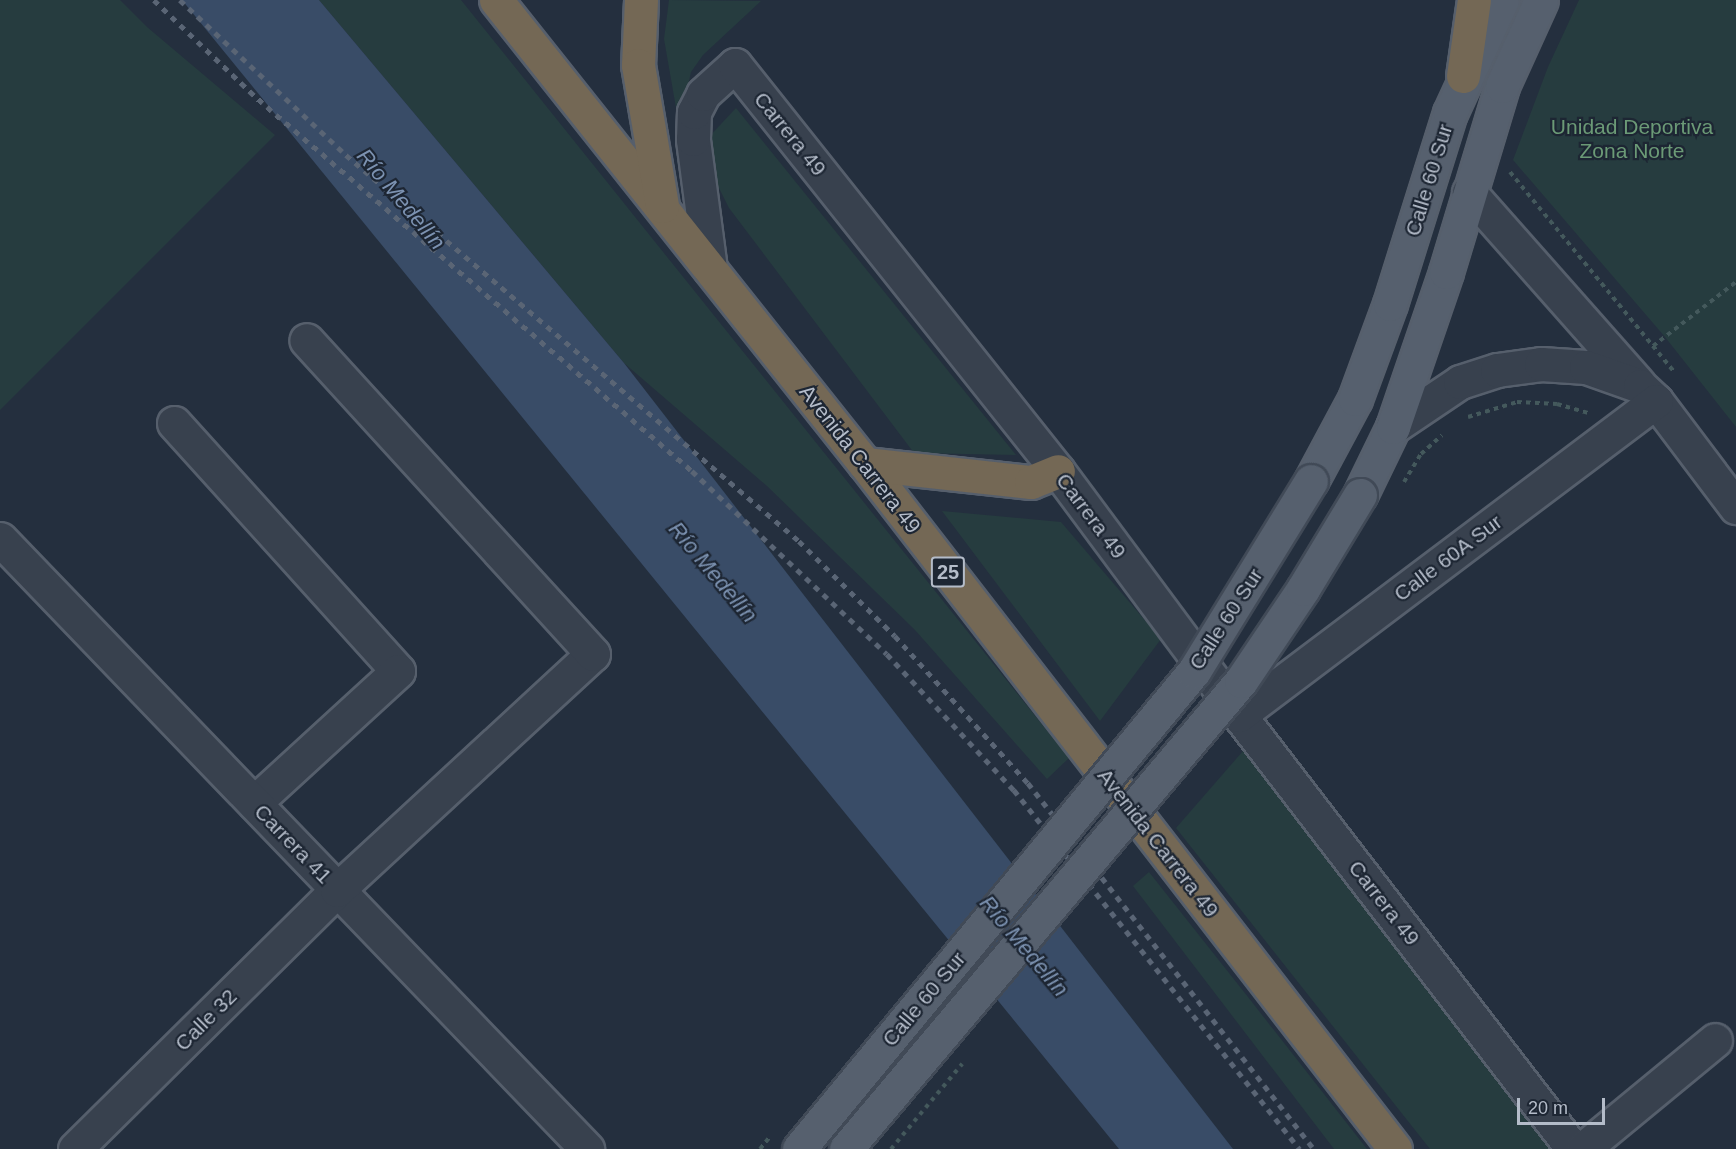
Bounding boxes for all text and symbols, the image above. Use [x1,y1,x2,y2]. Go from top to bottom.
street label: Carrera 49 [749,87,831,181]
park label: Unidad Deportiva Zona Norte [1551,114,1713,164]
street label: Calle 60 Sur [1400,121,1458,239]
water label: Río Medellín [351,143,451,255]
street label: Avenida Carrera 49 [794,380,926,538]
street label: Carrera 49 [1051,468,1131,564]
street label: Calle 60A Sur [1389,509,1507,607]
water label: Río Medellín [663,516,763,628]
road number: 25 [930,555,966,589]
street label: Calle 60 Sur [1184,564,1268,674]
street label: Avenida Carrera 49 [1092,764,1224,922]
street label: Carrera 41 [249,799,337,889]
street label: Carrera 49 [1343,856,1425,950]
water label: Río Medellín [974,890,1074,1002]
street label: Calle 60 Sur [877,947,971,1051]
street label: Calle 32 [170,984,242,1056]
scale bar [1520,1086,1608,1124]
text: 20 m [1528,1098,1568,1118]

